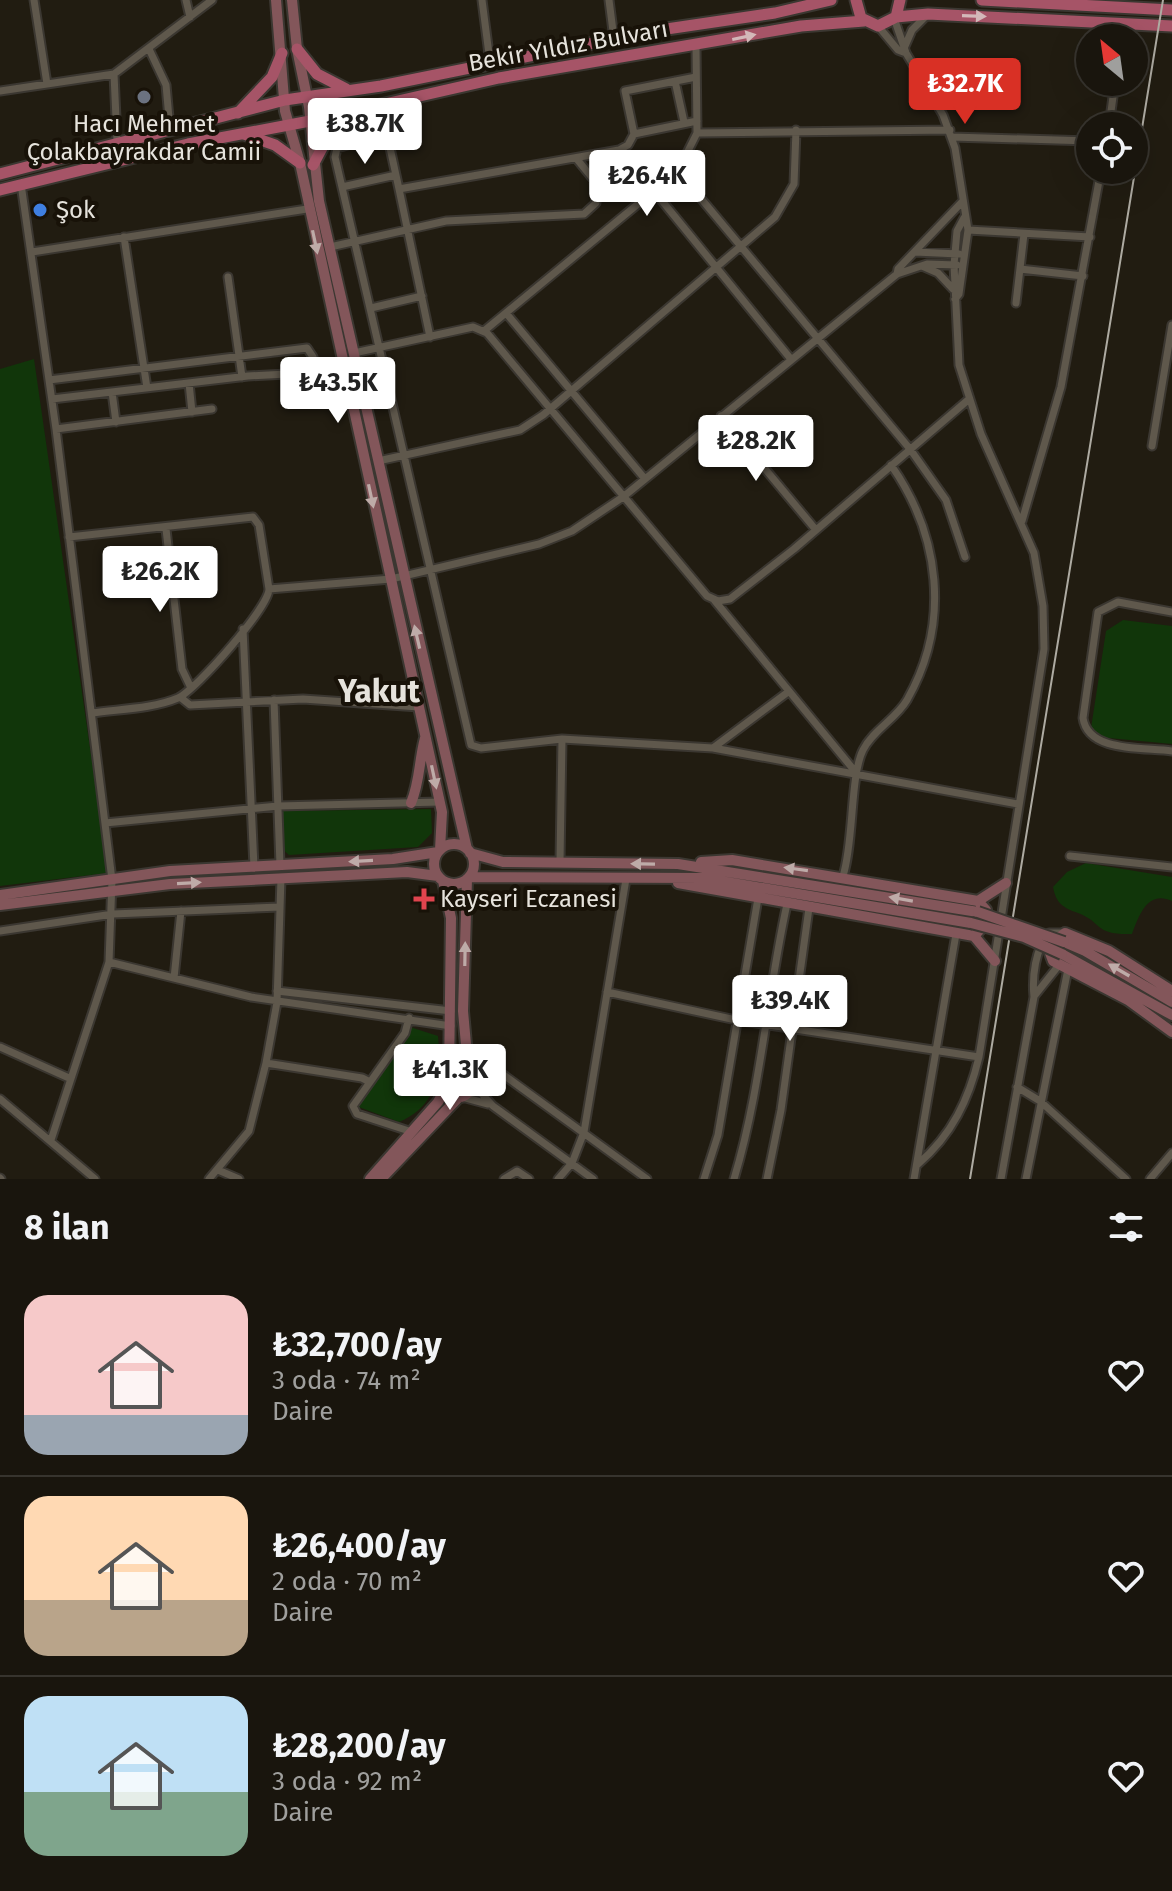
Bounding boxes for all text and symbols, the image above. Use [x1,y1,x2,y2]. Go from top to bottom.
one-way arrow [962,10,987,23]
street label: Bekir Yıldız Bulvarı [466,15,670,77]
north arrow [1076,24,1148,96]
map controls [1076,24,1148,184]
one-way arrow [732,30,757,43]
pin: ₺32.7K [900,58,1030,126]
text: ₺32.7K [927,68,1003,99]
marker: Hacı Mehmet Çolakbayrakdar Camii [135,88,153,106]
pin: ₺38.7K [300,98,430,166]
text: ₺38.7K [326,108,404,139]
place label: Hacı Mehmet Çolakbayrakdar Camii [27,110,261,166]
button: locate [1076,112,1148,184]
pin: ₺26.4K [582,150,712,218]
text: ₺26.4K [607,160,687,191]
place label: Şok [56,196,96,224]
marker: Şok [31,201,49,219]
one-way arrow [309,230,322,255]
pin: ₺43.5K [273,357,403,425]
text: ₺43.5K [298,367,378,398]
pin: ₺28.2K [691,415,821,483]
text: ₺28.2K [716,425,796,456]
one-way arrow [365,484,378,509]
pin: ₺26.2K [95,546,225,614]
text: ₺26.2K [121,556,199,587]
one-way arrow [410,625,423,650]
district label: Yakut [337,672,421,710]
one-way arrow [428,764,441,789]
one-way arrow [348,855,373,868]
one-way arrow [630,858,655,870]
one-way arrow [784,862,809,875]
one-way arrow [177,876,202,889]
place label: Kayseri Eczanesi [440,885,617,913]
marker: Kayseri Eczanesi [415,890,433,908]
one-way arrow [888,892,913,904]
one-way arrow [458,941,471,966]
one-way arrow [1108,963,1130,977]
pin: ₺39.4K [725,975,855,1043]
text: ₺39.4K [750,985,830,1016]
pin: ₺41.3K [385,1044,515,1112]
text: ₺41.3K [412,1054,488,1085]
icon: filters [1104,1205,1148,1249]
text: 8 ilan [24,1207,110,1248]
text: ₺32,700/ay [272,1324,442,1365]
icon: home [88,1327,184,1423]
icon: heart [1104,1353,1148,1397]
text: 3 oda · 74 m² [272,1365,421,1396]
text: Daire [272,1396,333,1427]
text: ₺26,400/ay [272,1525,446,1566]
icon: home [88,1528,184,1624]
icon: heart [1104,1554,1148,1598]
text: 2 oda · 70 m² [272,1566,422,1597]
text: Daire [272,1597,333,1628]
text: ₺28,200/ay [272,1725,446,1766]
icon: home [88,1728,184,1824]
icon: heart [1104,1754,1148,1798]
text: 3 oda · 92 m² [272,1766,422,1797]
text: Daire [272,1797,333,1828]

